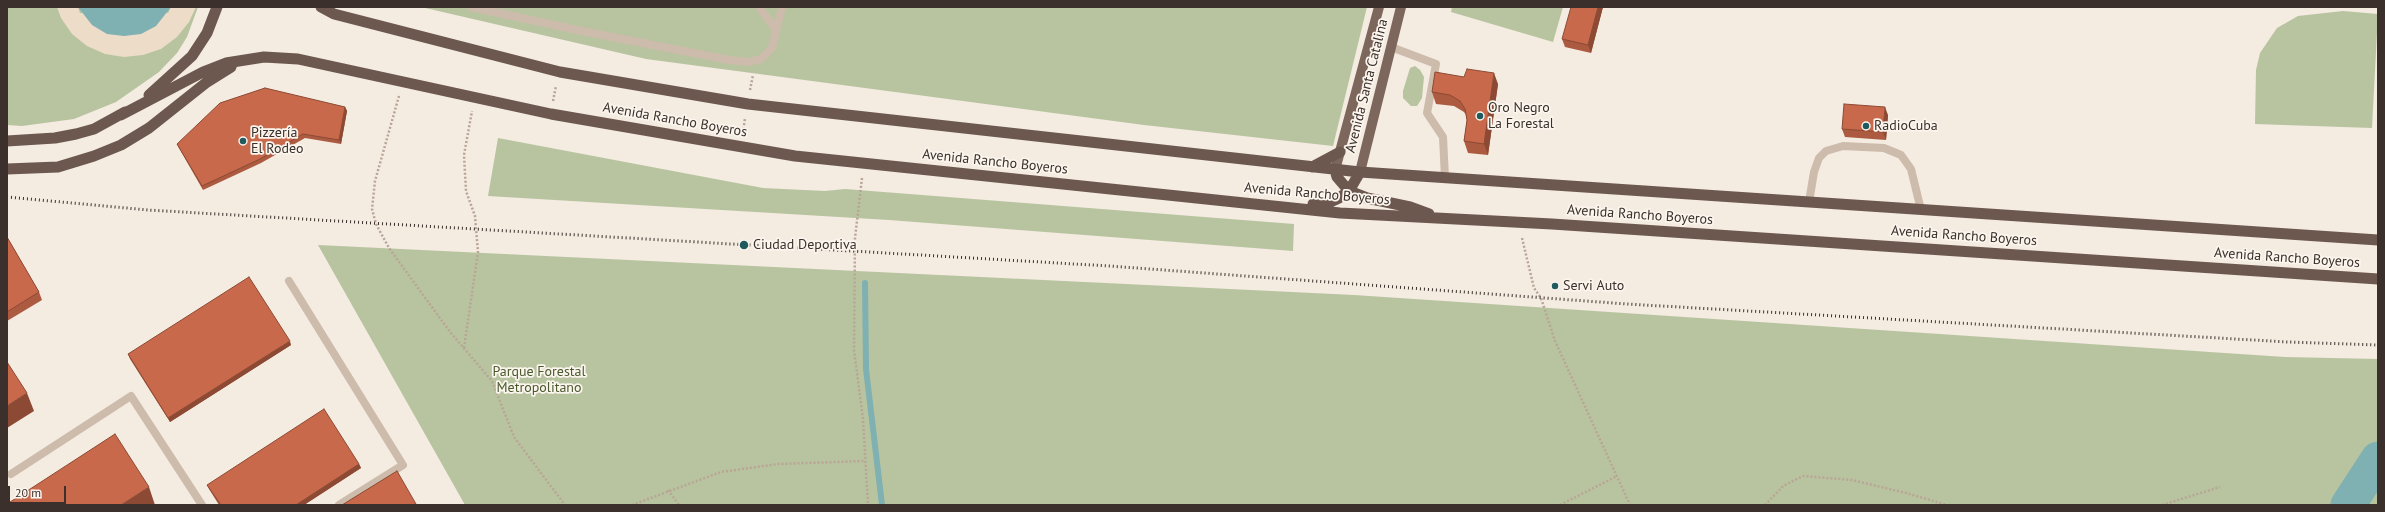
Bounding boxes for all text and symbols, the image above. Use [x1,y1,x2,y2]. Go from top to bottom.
street label: Avenida Santa Catalina [1342,17,1392,155]
street label: Avenida Rancho Boyeros [602,99,748,141]
place label: Oro Negro La Forestal [1488,100,1554,132]
marker: Oro Negro La Forestal [1475,111,1485,121]
place label: RadioCuba [1874,118,1938,134]
marker: RadioCuba [1861,121,1871,131]
place label: Pizzería El Rodeo [251,125,303,158]
marker: Pizzería El Rodeo [238,136,248,146]
street label: Avenida Rancho Boyeros [921,146,1069,178]
street label: Avenida Rancho Boyeros [1243,179,1391,209]
street label: Avenida Rancho Boyeros [1566,202,1714,228]
street label: Avenida Rancho Boyeros [1890,223,2038,249]
place label: Ciudad Deportiva [753,237,857,253]
marker: Ciudad Deportiva [738,239,750,251]
street label: Avenida Rancho Boyeros [2213,245,2361,271]
place label: Servi Auto [1563,278,1624,294]
marker: Servi Auto [1550,281,1560,291]
park label: Parque Forestal Metropolitano [492,364,586,396]
scale bar [10,478,68,504]
text: 20 m [15,485,41,500]

